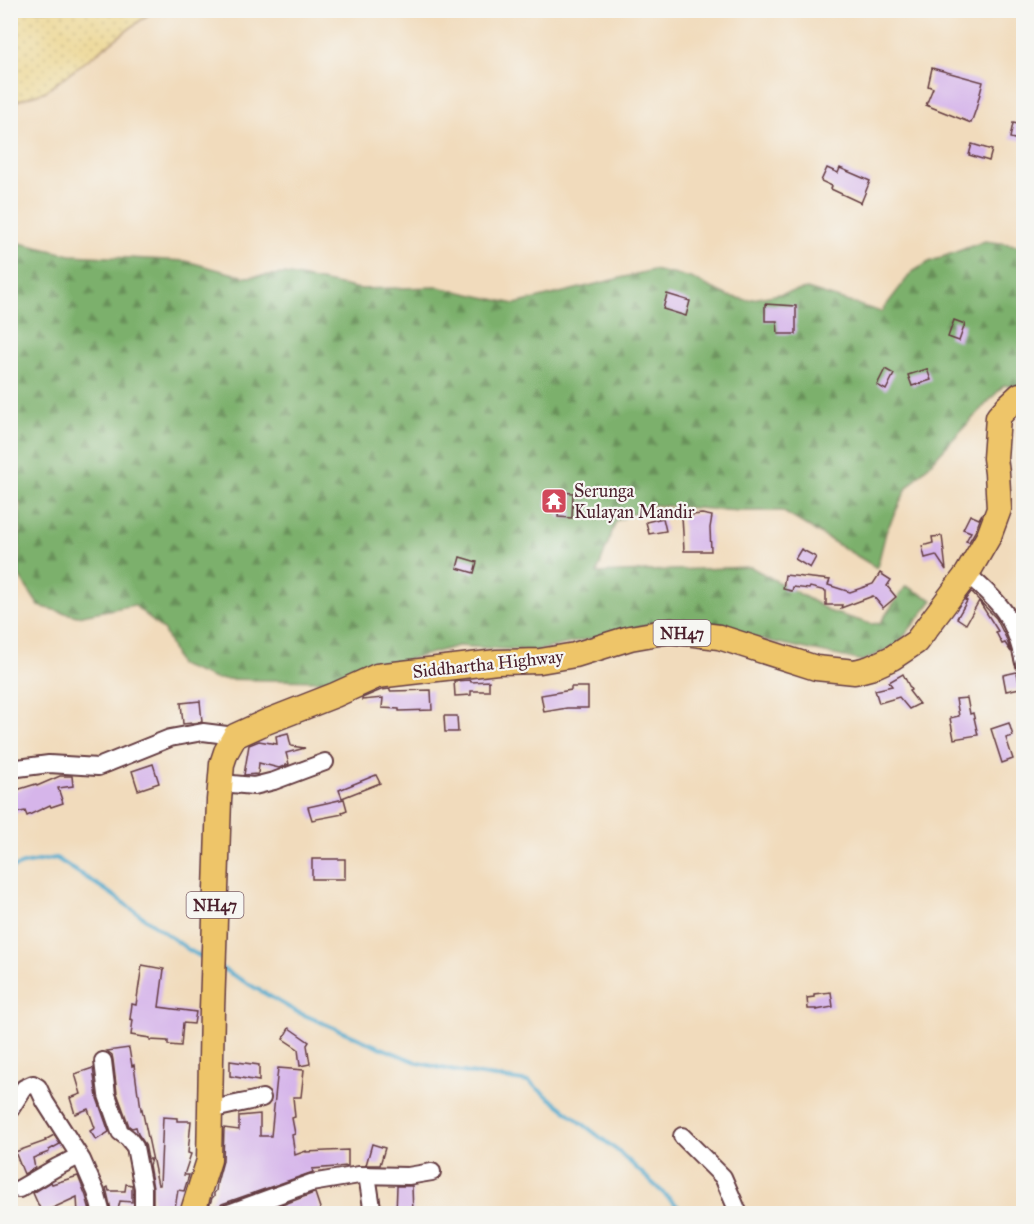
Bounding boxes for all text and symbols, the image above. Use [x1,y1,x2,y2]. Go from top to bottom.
place label: Serunga Kulayan Mandir [574,480,695,523]
temple icon: Serunga Kulayan Mandir [539,486,569,516]
road number: NH47 [654,620,710,646]
street label: Siddhartha Highway [411,645,565,684]
road number: NH47 [186,892,244,918]

